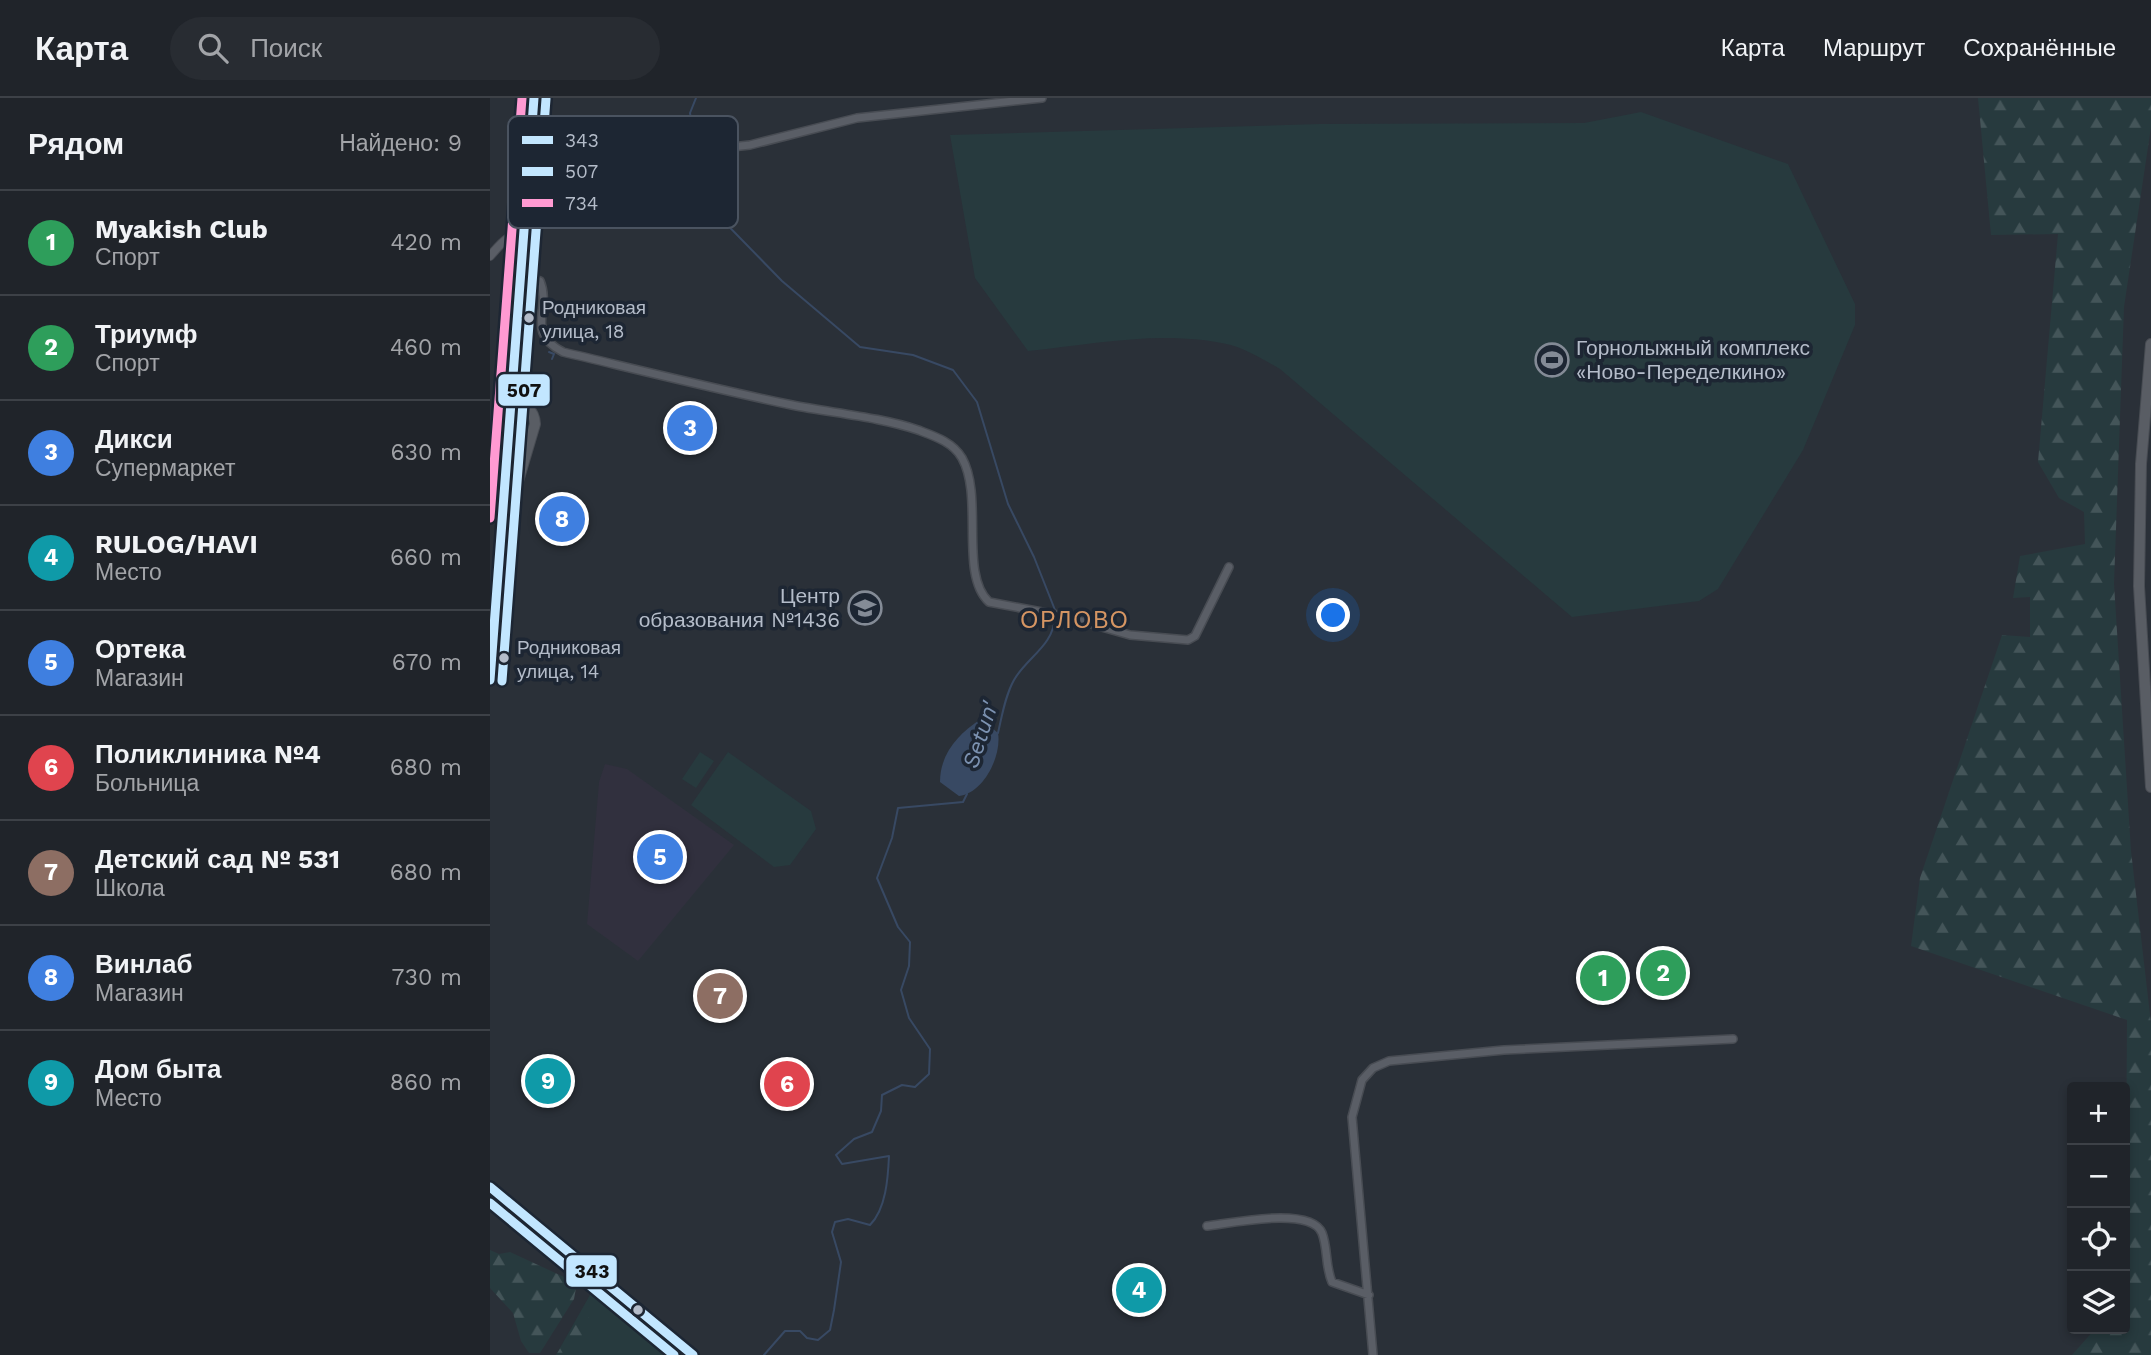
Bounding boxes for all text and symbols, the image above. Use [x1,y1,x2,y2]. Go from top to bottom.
search box [170,17,660,80]
text: Карта [35,29,128,68]
icon: search [194,29,232,67]
text: Поиск [250,33,322,63]
text: Карта [1721,34,1785,62]
text: Маршрут [1823,34,1925,62]
text: Сохранённые [1963,34,2116,62]
legend [508,116,738,228]
text: Рядом [28,126,124,161]
text: 343 [565,129,599,152]
text: Найдено: 9 [339,130,462,157]
text: 507 [565,160,598,183]
text: 734 [565,192,598,215]
text: Myakish Club [95,214,268,244]
text: 1 [46,229,56,256]
text: 420 m [390,229,462,256]
text: Спорт [95,244,160,271]
place label: Родниковая улица, 18 [542,296,646,343]
marker: Родниковая улица, 18 [522,311,536,325]
text: Триумф [95,319,198,349]
text: 2 [44,334,58,361]
text: 460 m [390,334,462,361]
place label: Горнолыжный комплекс «Ново-Переделкино» [1576,335,1810,384]
sports icon: Горнолыжный комплекс «Ново-Переделкино» [1533,341,1571,379]
text: Спорт [95,350,160,377]
line badge: 507 [497,373,551,407]
text: 507 [507,379,541,402]
pin: 3 [667,402,713,454]
text: Дикси [95,424,173,454]
text: 3 [44,439,58,466]
text: 630 m [391,439,462,466]
text: Супермаркет [95,455,235,482]
pin: 8 [539,493,585,545]
text: RULOG/HAVI [95,529,258,559]
text: 4 [44,544,58,571]
text: 660 m [390,544,462,571]
text: Место [95,559,162,586]
place label: Центр образования №1436 [639,583,840,632]
school or university icon: Центр образования №1436 [846,589,884,627]
your location [1316,598,1350,632]
district label: ОРЛОВО [1020,607,1130,634]
text: Ортека [95,634,185,664]
place label: Родниковая улица, 14 [517,636,621,683]
text: 5 [44,649,58,676]
text: 670 m [392,649,462,676]
marker: Родниковая улица, 14 [497,651,511,665]
text: Магазин [95,665,184,692]
water label: Setun' [957,697,1004,772]
text: Поликлиника №4 [95,739,321,769]
text: 6 [44,754,58,781]
text: 680 m [390,754,462,781]
text: Больница [95,770,199,797]
pin: 5 [637,831,683,883]
text: Детский сад № 531 [95,844,340,874]
text: 7 [44,859,58,886]
text: 680 m [390,859,462,886]
text: Школа [95,875,165,902]
pin: 2 [1640,947,1686,999]
text: Винлаб [95,949,193,979]
pin: 1 [1580,952,1626,1004]
text: 8 [44,964,58,991]
text: 730 m [392,964,462,991]
pin: 7 [697,970,743,1022]
text: Магазин [95,980,184,1007]
text: Дом быта [95,1054,222,1084]
pin: 9 [525,1055,571,1107]
pin: 6 [764,1058,810,1110]
text: 9 [44,1069,58,1096]
text: 860 m [390,1069,462,1096]
map controls [2067,1082,2130,1334]
button: + [2067,1082,2130,1145]
text: Место [95,1085,162,1112]
button: − [2067,1145,2130,1208]
button: locate [2067,1208,2130,1271]
line badge: 343 [565,1254,618,1288]
text: 343 [575,1260,609,1283]
pin: 4 [1116,1264,1162,1316]
button: layers [2067,1271,2130,1334]
unlabelled marker [631,1303,645,1317]

